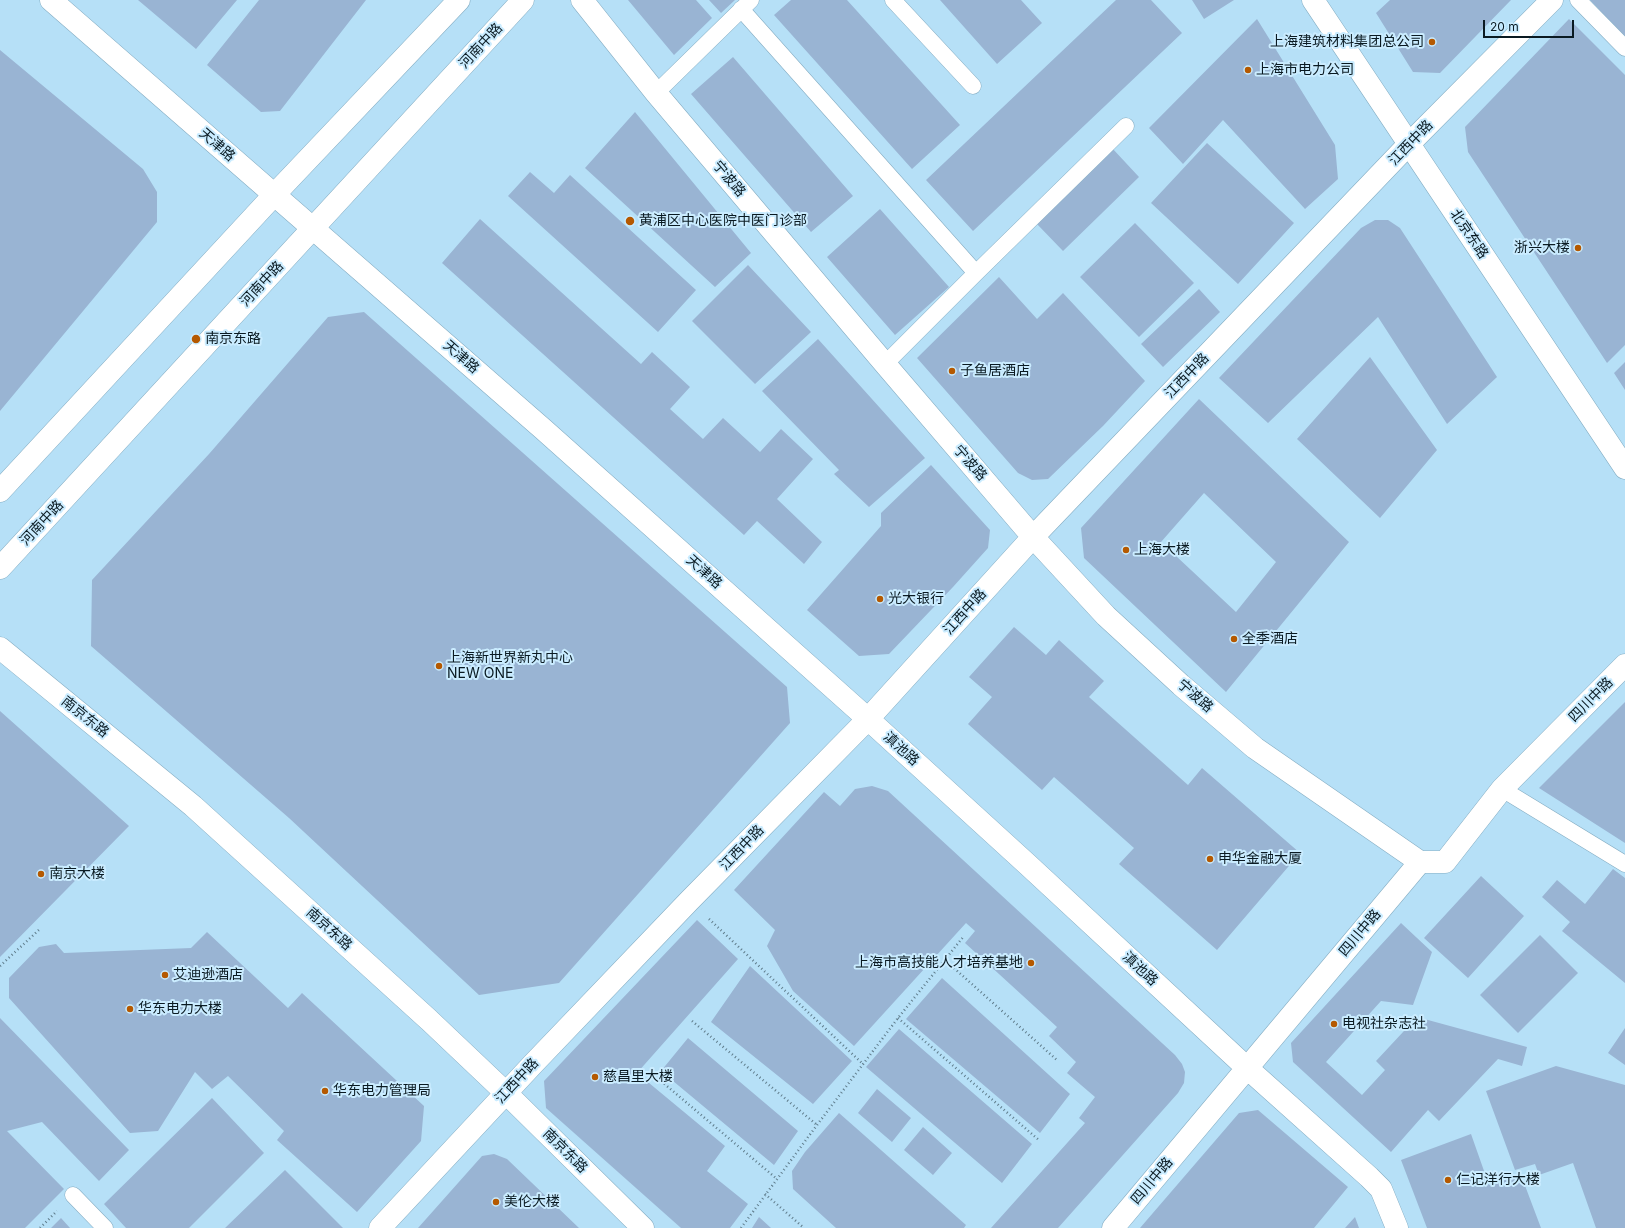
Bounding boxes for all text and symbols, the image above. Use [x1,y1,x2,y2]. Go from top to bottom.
scale bar [1485,12,1576,38]
text: 20 m [1490,19,1519,34]
street label: 河南中路 [456,20,506,72]
place label: 上海建筑材料集团总公司 [1270,34,1424,50]
marker: 上海建筑材料集团总公司 [1427,37,1437,47]
place label: 上海市电力公司 [1256,62,1354,78]
marker: 上海市电力公司 [1243,65,1253,75]
street label: 江西中路 [1386,117,1436,169]
street label: 天津路 [196,125,238,165]
street label: 宁波路 [709,158,749,200]
street label: 北京东路 [1446,206,1492,262]
place label: 黄浦区中心医院中医门诊部 [639,213,807,229]
marker: 黄浦区中心医院中医门诊部 [624,215,636,227]
place label: 浙兴大楼 [1514,240,1570,256]
marker: 浙兴大楼 [1573,243,1583,253]
street label: 河南中路 [237,258,287,310]
place label: 南京东路 [205,331,261,347]
marker: 南京东路 [190,333,202,345]
street label: 天津路 [440,337,482,377]
street label: 江西中路 [1162,350,1212,402]
place label: 子鱼居酒店 [960,363,1030,379]
marker: 子鱼居酒店 [947,366,957,376]
street label: 宁波路 [950,442,990,484]
street label: 河南中路 [17,497,67,549]
place label: 上海大楼 [1134,542,1190,558]
marker: 上海大楼 [1121,545,1131,555]
street label: 天津路 [683,552,725,592]
street label: 江西中路 [940,586,990,638]
place label: 光大银行 [888,591,944,607]
marker: 光大银行 [875,594,885,604]
place label: 全季酒店 [1242,631,1298,647]
marker: 全季酒店 [1229,634,1239,644]
place label: 上海新世界新丸中心 NEW ONE [447,650,573,682]
marker: 上海新世界新丸中心 NEW ONE [434,661,444,671]
street label: 四川中路 [1565,674,1617,726]
street label: 宁波路 [1174,676,1216,716]
street label: 南京东路 [58,693,112,741]
street label: 滇池路 [880,729,922,769]
street label: 江西中路 [717,822,767,874]
place label: 申华金融大厦 [1218,851,1302,867]
marker: 申华金融大厦 [1205,854,1215,864]
place label: 南京大楼 [49,866,105,882]
marker: 南京大楼 [36,869,46,879]
street label: 南京东路 [303,904,355,954]
street label: 四川中路 [1336,906,1384,960]
street label: 滇池路 [1119,949,1161,989]
place label: 上海市高技能人才培养基地 [855,955,1023,971]
marker: 上海市高技能人才培养基地 [1026,958,1036,968]
place label: 艾迪逊酒店 [173,967,243,983]
marker: 艾迪逊酒店 [160,970,170,980]
place label: 华东电力大楼 [138,1001,222,1017]
marker: 华东电力大楼 [125,1004,135,1014]
place label: 电视社杂志社 [1342,1016,1426,1032]
marker: 电视社杂志社 [1329,1019,1339,1029]
street label: 江西中路 [492,1055,542,1107]
place label: 慈昌里大楼 [603,1069,673,1085]
marker: 慈昌里大楼 [590,1072,600,1082]
place label: 华东电力管理局 [333,1083,431,1099]
marker: 华东电力管理局 [320,1086,330,1096]
street label: 南京东路 [539,1125,591,1177]
street label: 四川中路 [1128,1154,1176,1208]
place label: 仁记洋行大楼 [1456,1172,1540,1188]
marker: 仁记洋行大楼 [1443,1175,1453,1185]
place label: 美伦大楼 [504,1194,560,1210]
marker: 美伦大楼 [491,1197,501,1207]

